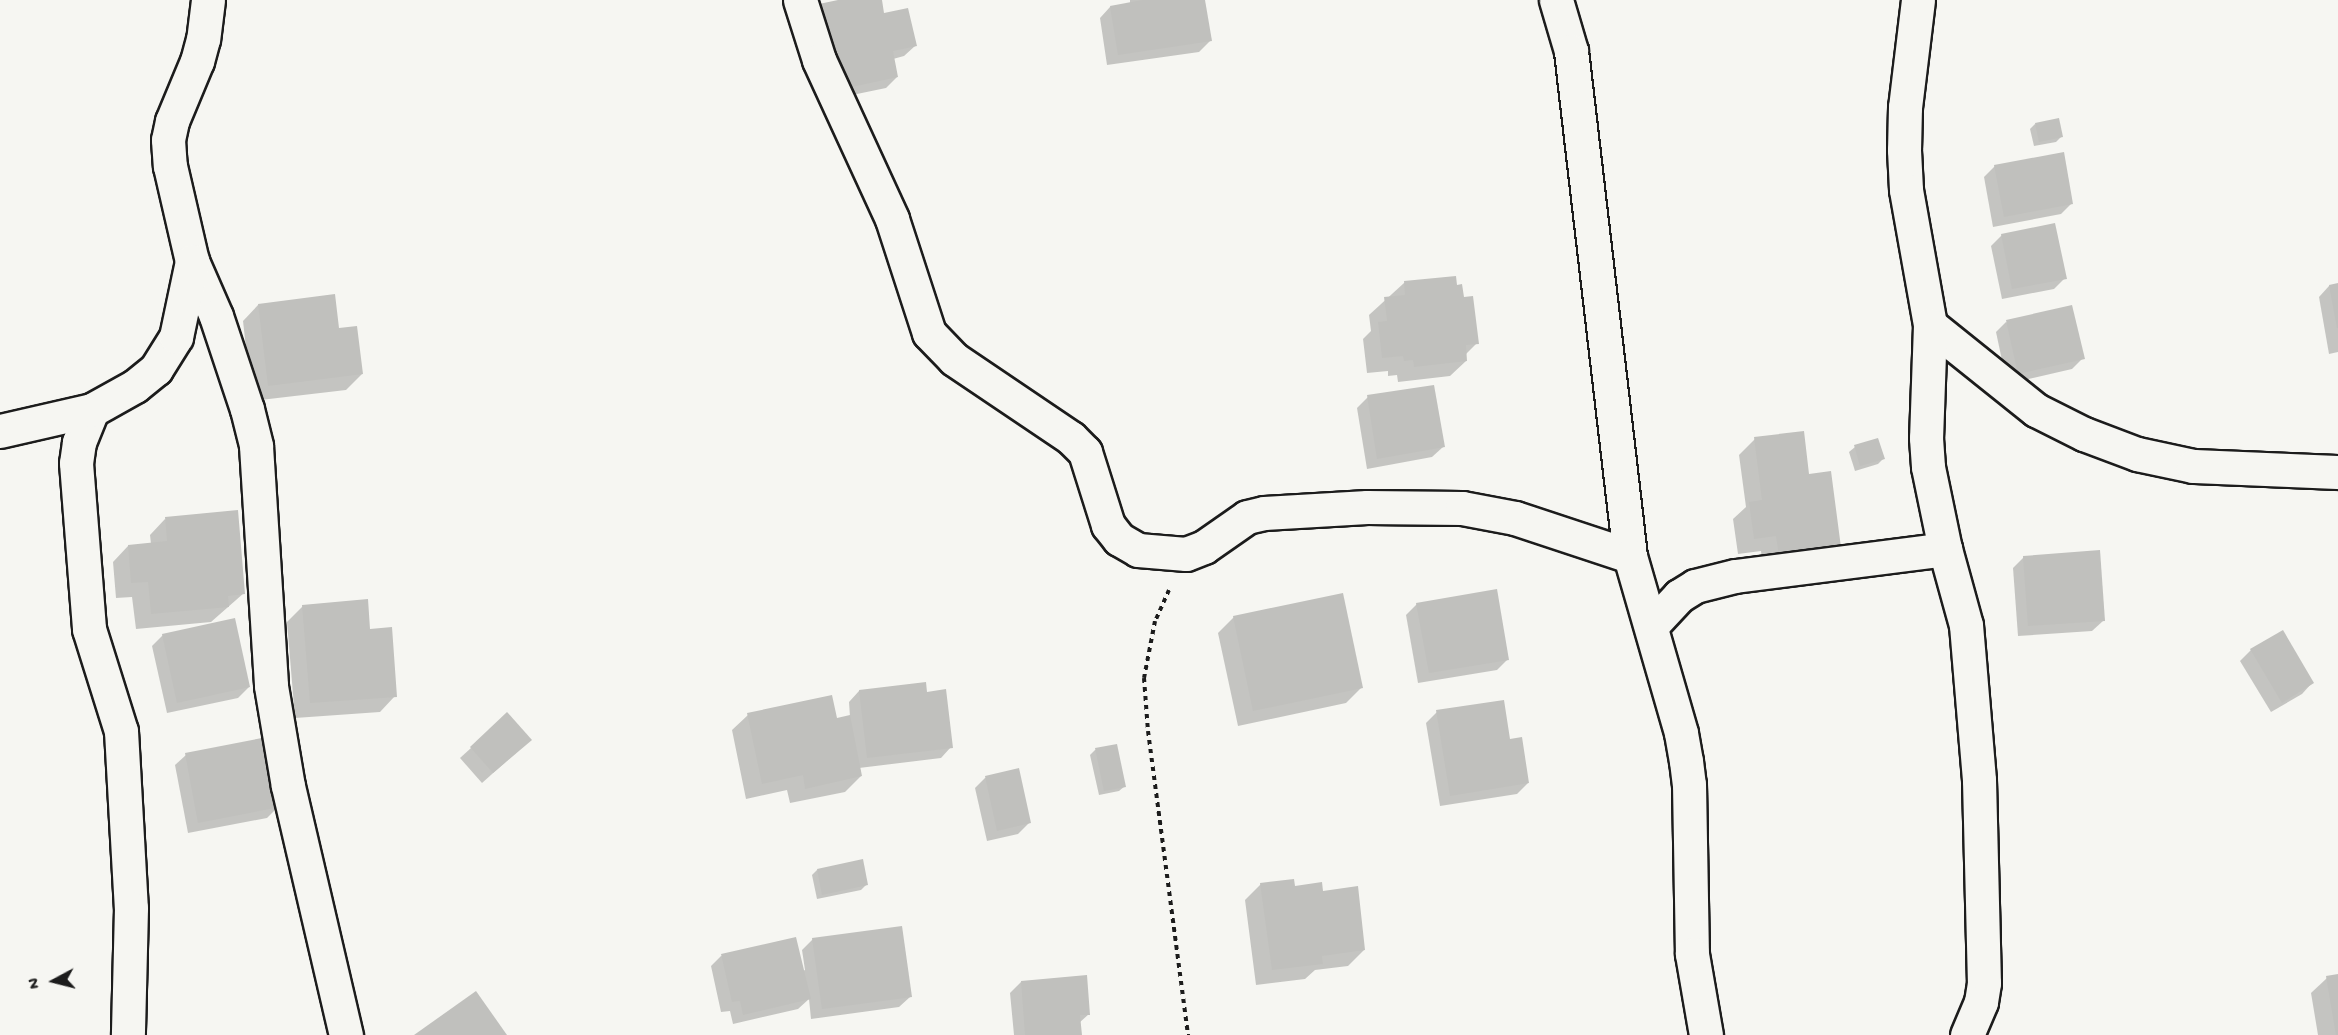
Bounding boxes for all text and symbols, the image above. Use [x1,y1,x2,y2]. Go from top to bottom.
north arrow [24,951,84,1011]
text: N [26,977,46,990]

